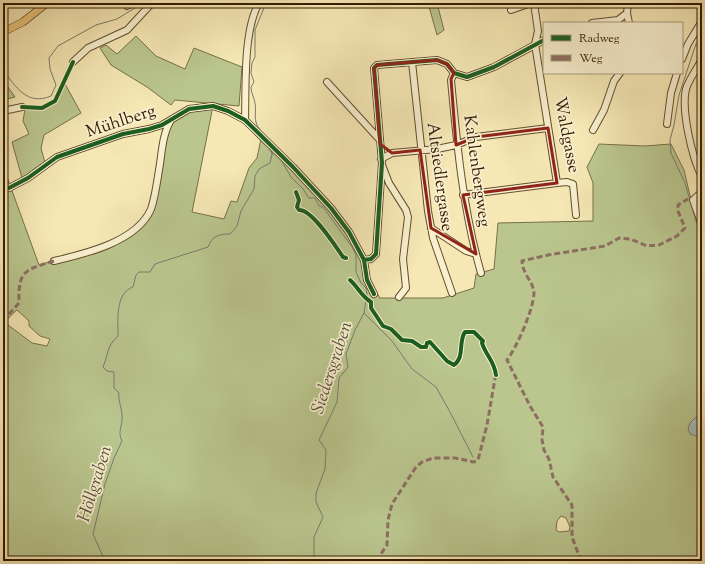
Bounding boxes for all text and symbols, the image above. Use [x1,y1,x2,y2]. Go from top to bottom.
legend [543,22,683,74]
text: Radweg [579,30,620,48]
text: Weg [579,50,603,68]
street label: Waldgasse [547,95,585,175]
street label: Mühlberg [83,99,159,145]
street label: Kahlenbergweg [456,113,496,229]
street label: Altsiedlergasse [420,121,459,233]
water label: Siedersgraben [306,318,360,417]
water label: Höllgraben [72,442,120,525]

